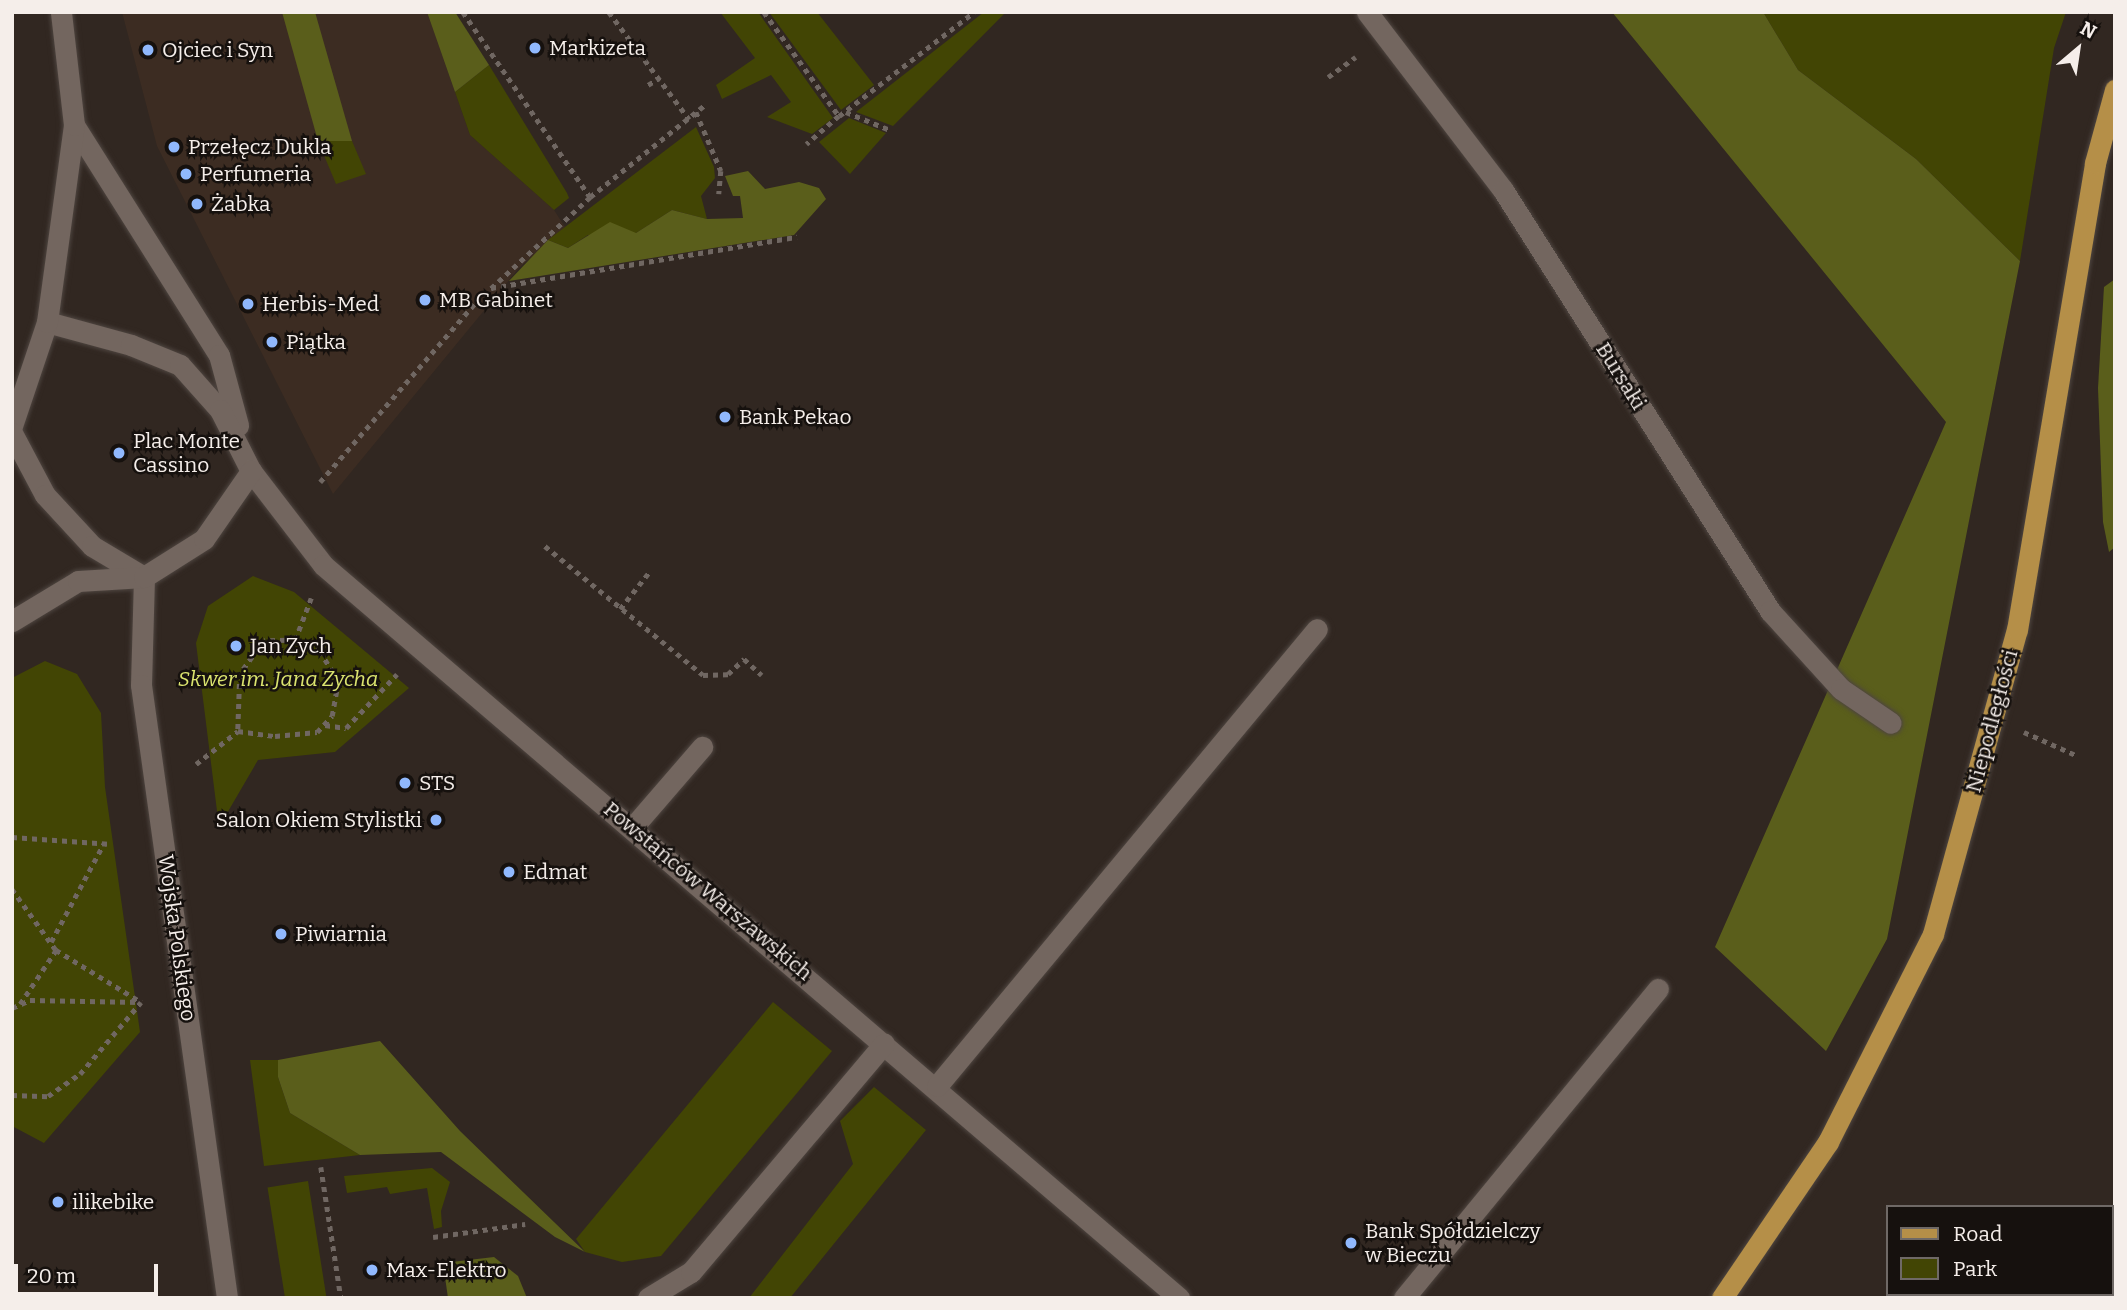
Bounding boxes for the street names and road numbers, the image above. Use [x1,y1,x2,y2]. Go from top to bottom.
street label: Bursaki [1591,338,1651,414]
street label: Niepodległości [1961,647,2023,795]
street label: Powstańców Warszawskich [599,796,817,986]
street label: Wojska Polskiego [153,853,201,1023]

